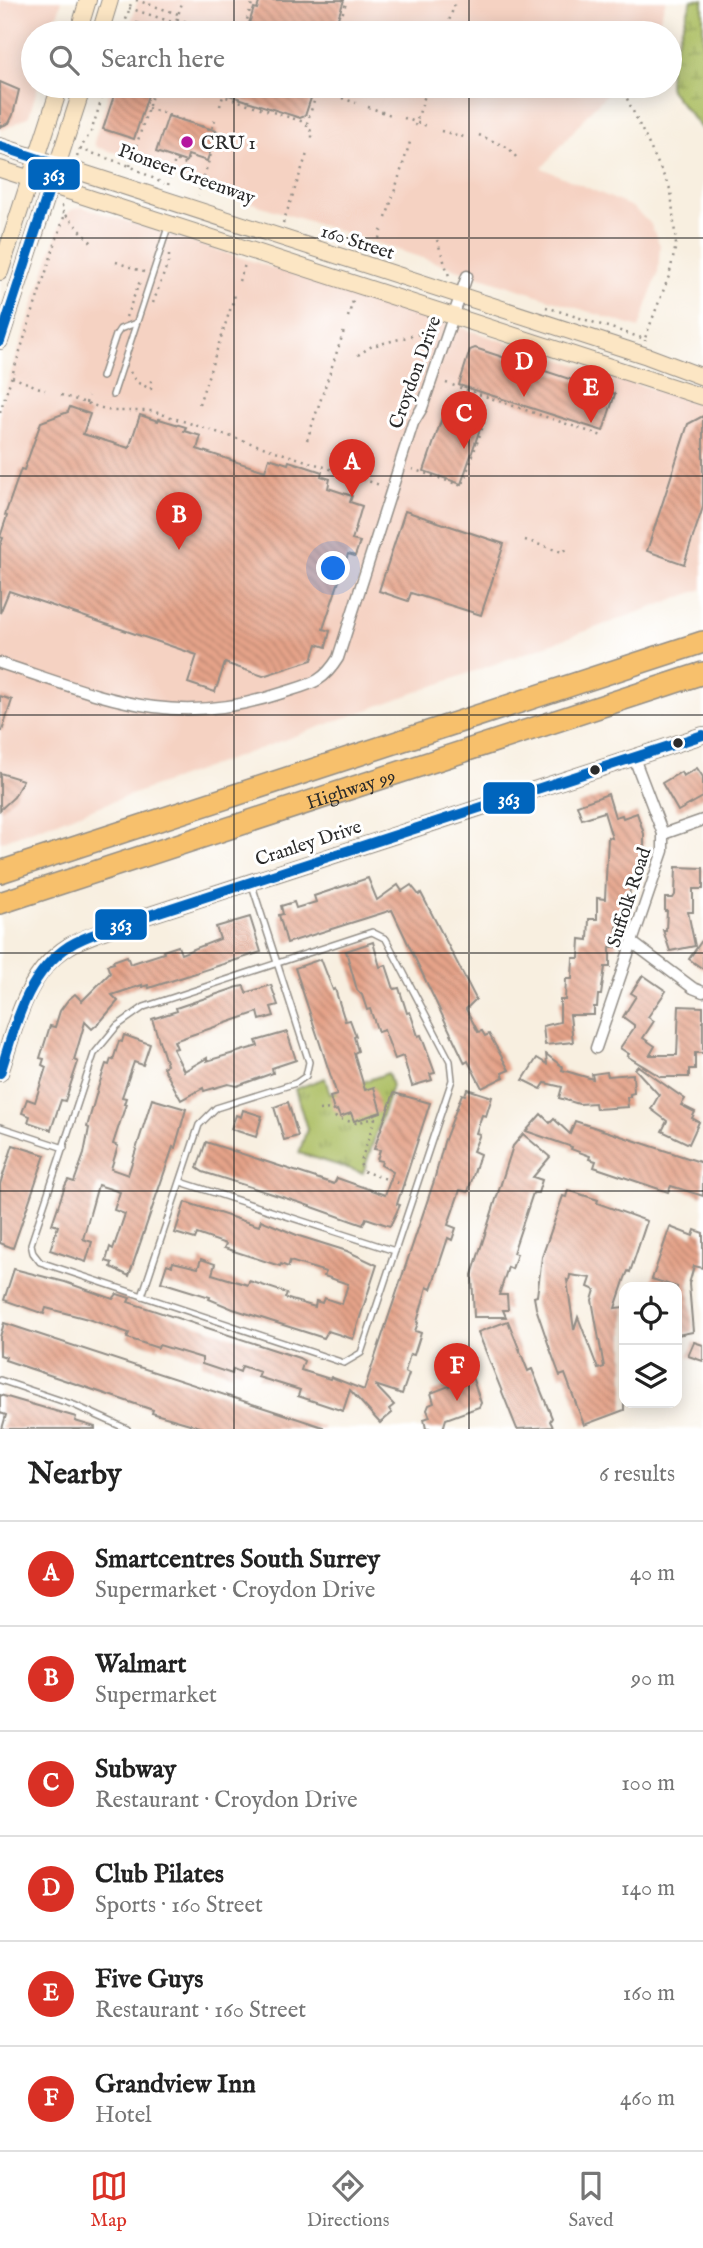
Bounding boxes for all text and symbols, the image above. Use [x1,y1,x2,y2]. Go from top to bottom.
search box [21,21,682,98]
icon: search [45,41,83,79]
text: Search here [101,43,225,76]
place label: CRU 1 [201,132,256,156]
marker: CRU 1 [179,134,195,150]
street label: Pioneer Greenway [115,139,259,211]
line badge: 363 [27,158,81,191]
text: 363 [43,164,65,188]
street label: 160 Street [318,220,398,266]
street label: Croydon Drive [384,313,447,432]
pin: D [501,339,547,397]
pin: E [568,365,614,423]
pin: C [441,391,487,449]
pin: A [329,439,375,497]
pin: B [156,492,202,550]
your location [316,551,350,585]
unlabelled marker [671,736,685,750]
unlabelled marker [588,763,602,777]
street label: Highway 99 [304,764,399,816]
line badge: 363 [482,781,536,815]
text: 363 [498,788,520,812]
street label: Cranley Drive [252,815,365,872]
street label: Suffolk Road [602,844,658,951]
line badge: 363 [94,908,148,941]
text: 363 [110,914,132,938]
map controls [619,1282,682,1408]
button: locate [619,1282,682,1345]
pin: F [434,1343,480,1401]
button: layers [619,1345,682,1408]
text: Nearby [28,1456,121,1494]
text: 6 results [599,1460,675,1489]
text: Smartcentres South Surrey [95,1543,380,1576]
text: A [43,1559,59,1588]
text: 40 m [630,1559,675,1588]
text: Supermarket · Croydon Drive [95,1576,375,1605]
text: Walmart [95,1648,186,1681]
text: B [43,1664,59,1693]
text: 90 m [631,1664,675,1693]
text: Supermarket [95,1681,217,1710]
text: Subway [95,1753,176,1786]
text: C [43,1769,59,1798]
text: 100 m [621,1769,675,1798]
text: Restaurant · Croydon Drive [95,1786,358,1815]
text: Club Pilates [95,1858,224,1891]
text: D [42,1874,60,1903]
text: 140 m [621,1874,675,1903]
text: Sports · 160 Street [95,1891,263,1920]
text: Five Guys [95,1963,203,1996]
text: E [43,1979,59,2008]
text: 160 m [623,1979,675,2008]
text: Restaurant · 160 Street [95,1996,306,2025]
text: Grandview Inn [95,2068,256,2101]
text: F [44,2084,58,2113]
text: 460 m [620,2084,675,2113]
text: Hotel [95,2101,152,2130]
tab: Map [90,2167,128,2233]
tab: Directions [307,2167,389,2233]
tab: Saved [568,2167,613,2233]

